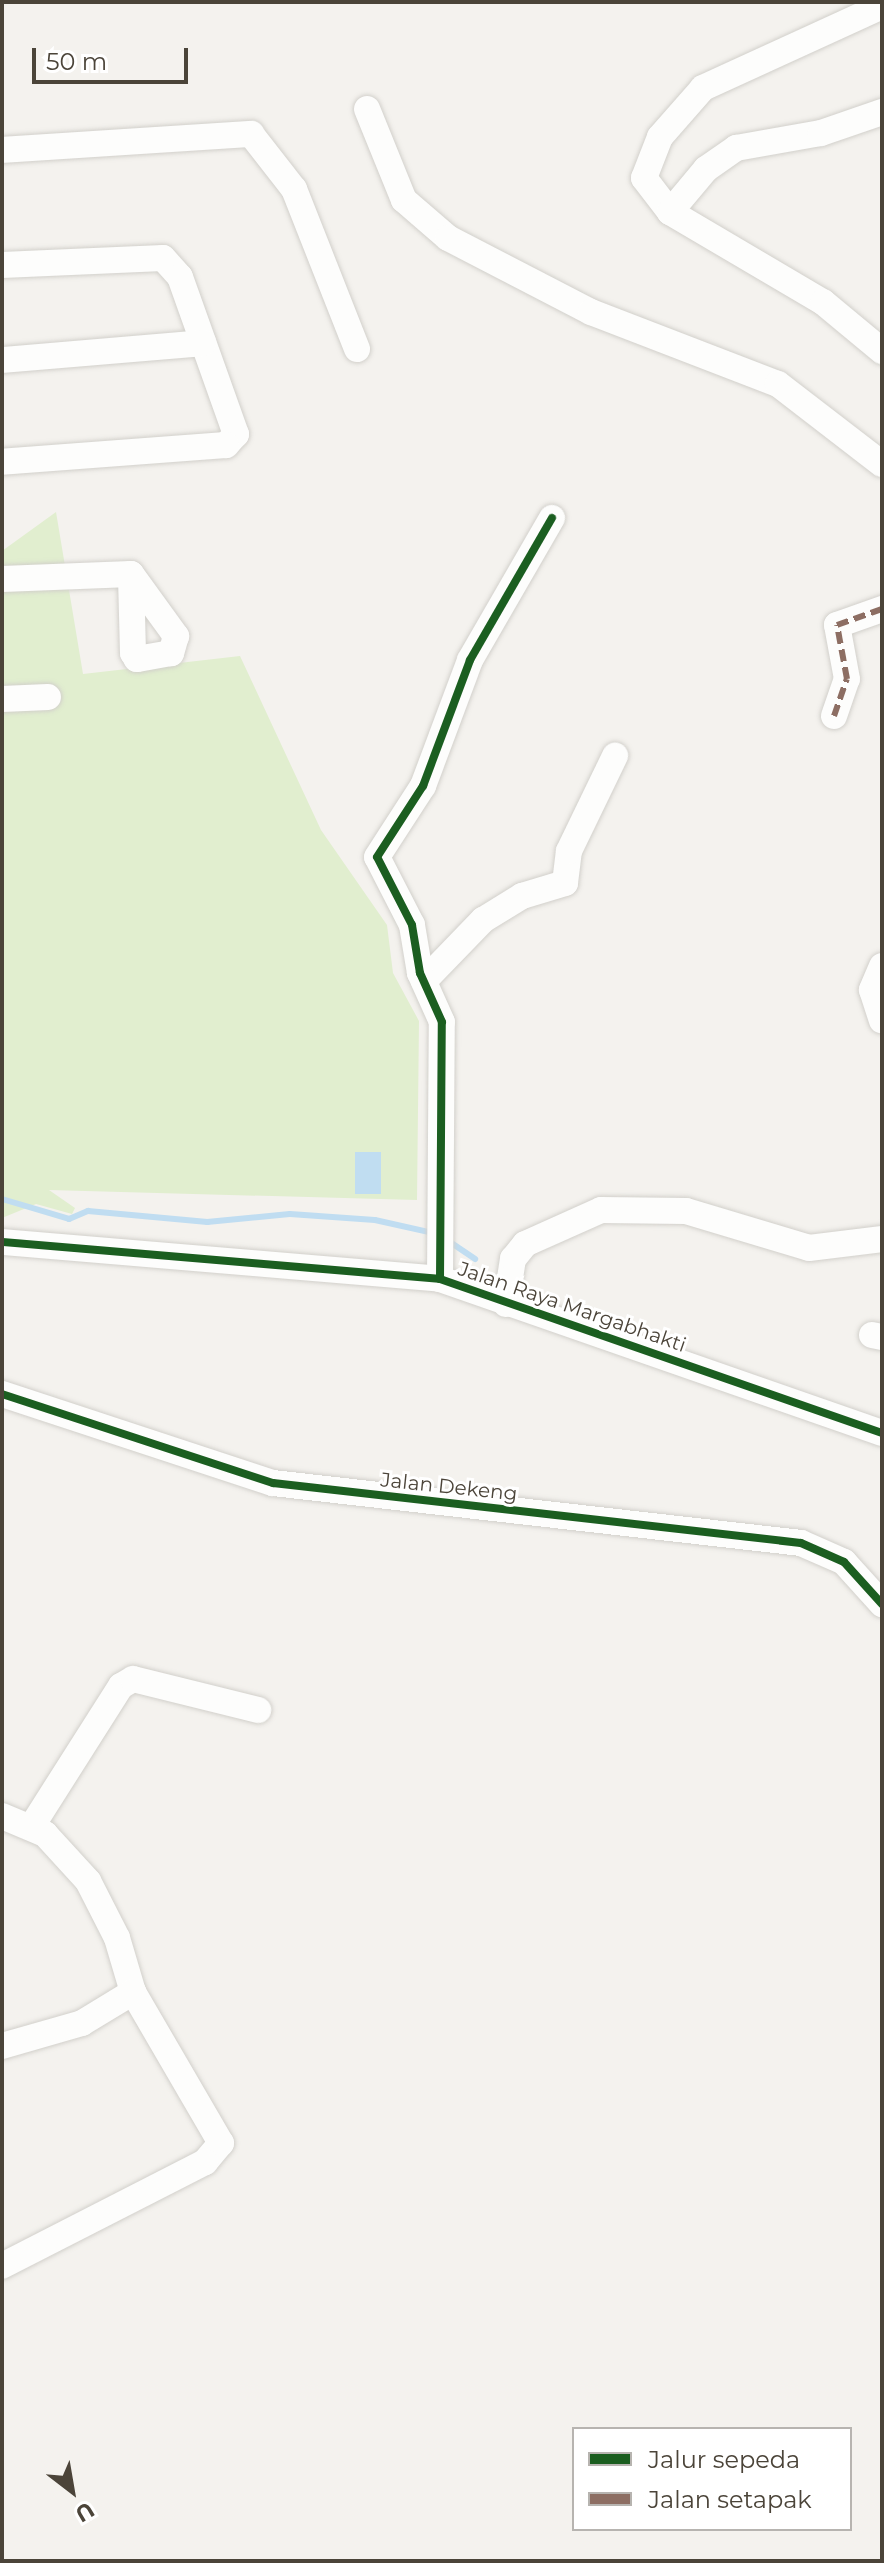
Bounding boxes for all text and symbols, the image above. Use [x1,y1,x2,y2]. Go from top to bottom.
scale bar [36,32,192,82]
text: 50 m [46,47,107,76]
street label: Jalan Raya Margabhakti [455,1257,689,1357]
street label: Jalan Dekeng [380,1468,518,1506]
legend [572,2427,852,2531]
text: Jalur sepeda [648,2445,800,2474]
north arrow [32,2451,112,2531]
text: Jalan setapak [648,2485,812,2514]
text: U [70,2496,99,2528]

